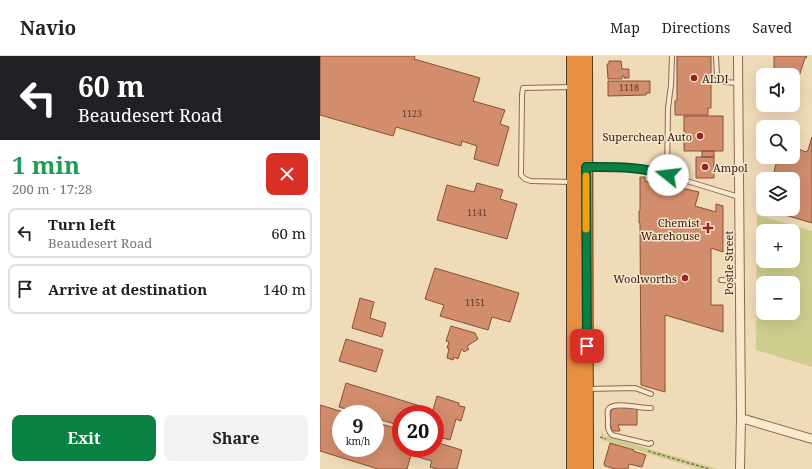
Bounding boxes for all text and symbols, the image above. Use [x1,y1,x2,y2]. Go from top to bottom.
text: Navio [20,15,76,41]
text: Map [610,18,640,37]
text: Directions [662,18,730,37]
text: Saved [752,18,792,37]
text: 60 m [78,67,145,105]
map controls [756,68,800,320]
button: sound [756,68,800,112]
place label: ALDI [702,71,729,86]
icon: left [12,72,64,124]
marker: ALDI [689,73,699,83]
house number: 1118 [619,81,639,94]
text: Beaudesert Road [78,103,222,127]
house number: 1123 [402,107,422,120]
button: search [756,120,800,164]
place label: Supercheap Auto [602,129,692,144]
marker: Supercheap Auto [695,131,705,141]
text: 1 min [12,148,80,181]
button: close [266,153,308,195]
position arrow [647,154,689,196]
place label: Ampol [713,160,748,175]
marker: Ampol [700,162,710,172]
button: layers [756,172,800,216]
text: 200 m · 17:28 [12,180,92,198]
house number: 1141 [467,206,487,219]
text: Turn left [48,214,116,234]
place label: Chemist Warehouse [641,215,700,243]
icon: left [14,222,36,244]
text: 60 m [271,223,306,243]
marker: Chemist Warehouse [703,223,713,233]
button: + [756,224,800,268]
street label: Postle Street [721,231,736,295]
text: Beaudesert Road [48,234,152,252]
place label: Woolworths [613,271,677,286]
marker: Woolworths [680,273,690,283]
button: − [756,276,800,320]
icon: arrive [14,278,36,300]
text: Arrive at destination [48,279,207,299]
text: 140 m [263,279,306,299]
house number: 1151 [465,296,485,309]
pin [570,329,604,363]
icon: arrive [576,335,598,357]
speed limit sign: 20 [392,405,444,457]
text: 9 [352,412,364,439]
button: Exit [12,415,156,461]
button: Share [164,415,308,461]
text: km/h [346,434,370,448]

